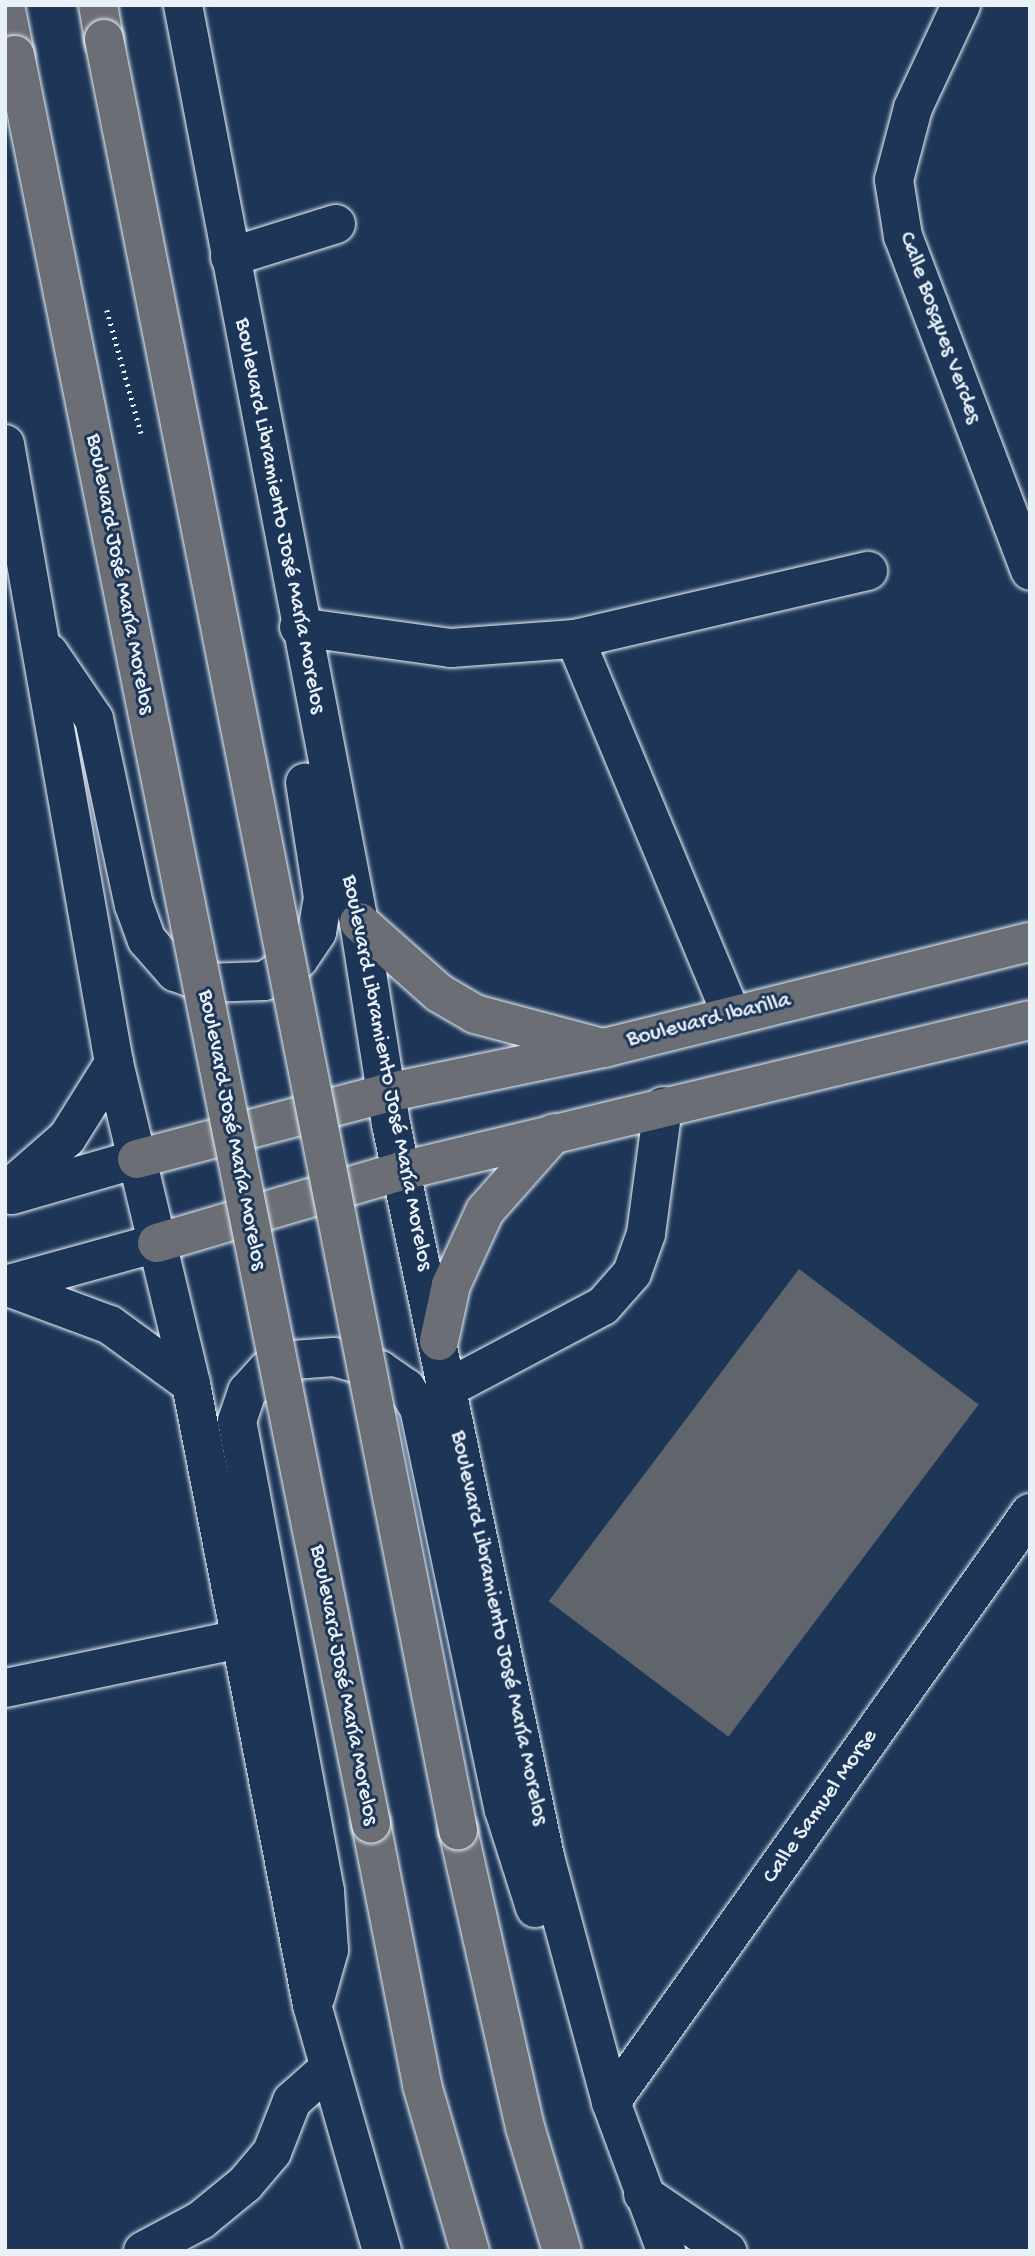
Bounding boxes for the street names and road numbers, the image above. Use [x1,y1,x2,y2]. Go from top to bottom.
street label: Calle Bosques Verdes [892,228,986,428]
street label: Boulevard Libramiento José María Morelos [227,316,331,716]
street label: Boulevard José María Morelos [78,432,160,716]
street label: Boulevard Libramiento José María Morelos [334,873,438,1273]
street label: Boulevard Ibarilla [624,987,794,1055]
street label: Boulevard José María Morelos [190,988,272,1272]
street label: Boulevard Libramiento José María Morelos [443,1428,553,1828]
street label: Boulevard José María Morelos [302,1543,384,1827]
street label: Calle Samuel Morse [757,1725,885,1889]

